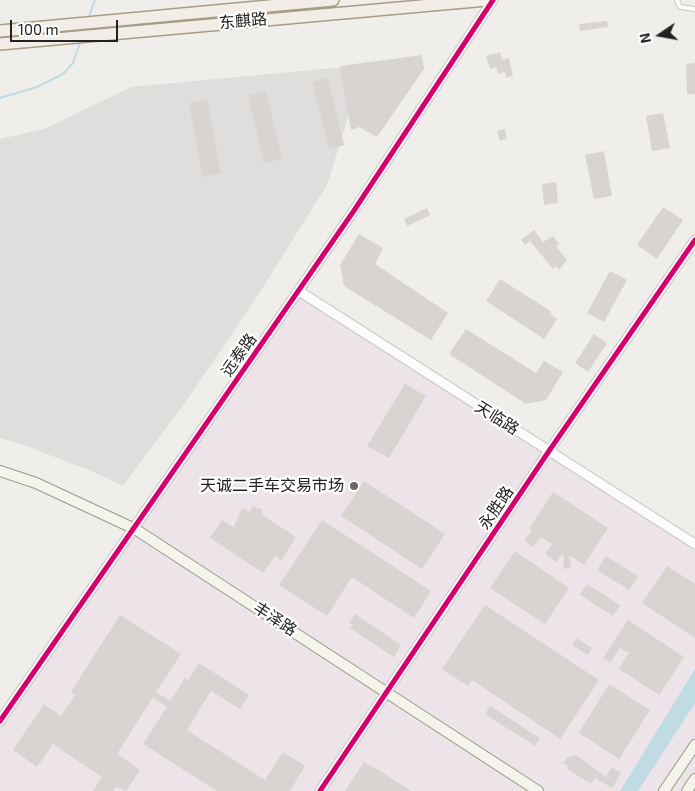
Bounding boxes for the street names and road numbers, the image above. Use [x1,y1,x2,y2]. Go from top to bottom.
street label: 东麒路 [218,9,268,33]
street label: 远泰路 [217,330,261,380]
street label: 天临路 [472,397,522,439]
street label: 永胜路 [475,483,517,533]
street label: 丰泽路 [250,598,300,640]

